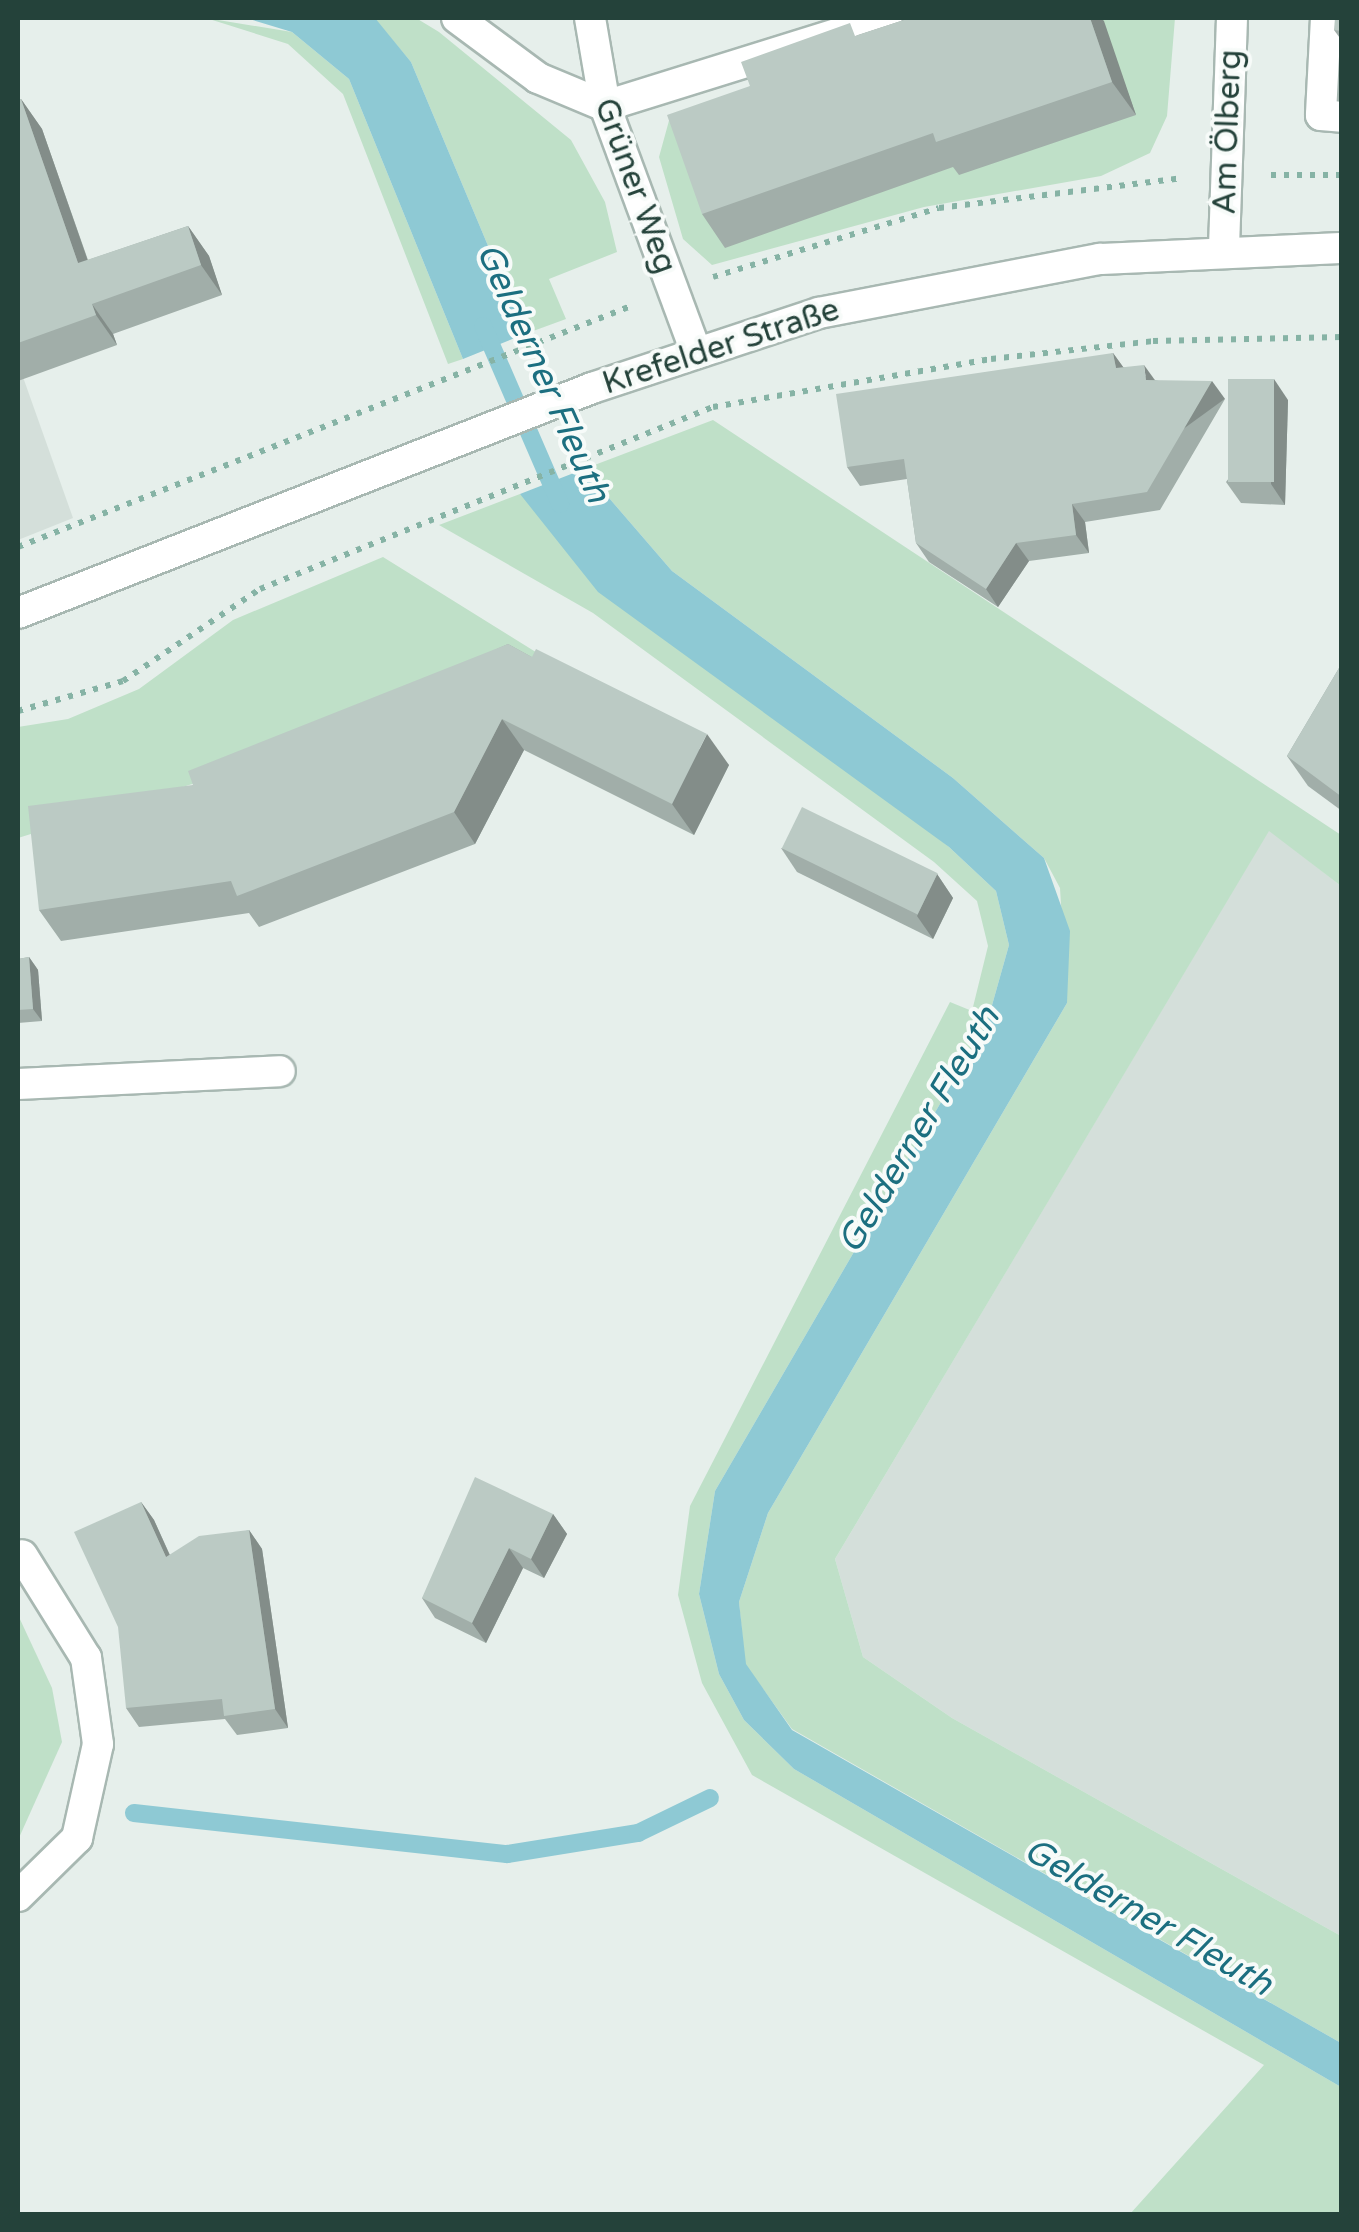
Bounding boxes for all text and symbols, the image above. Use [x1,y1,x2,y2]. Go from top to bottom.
street label: Am Ölberg [1206,49,1250,215]
street label: Grüner Weg [586,93,684,279]
water label: Gelderner Fleuth [467,237,619,509]
street label: Krefelder Straße [598,291,844,403]
water label: Gelderner Fleuth [829,999,1009,1261]
water label: Gelderner Fleuth [1016,1829,1280,2005]

